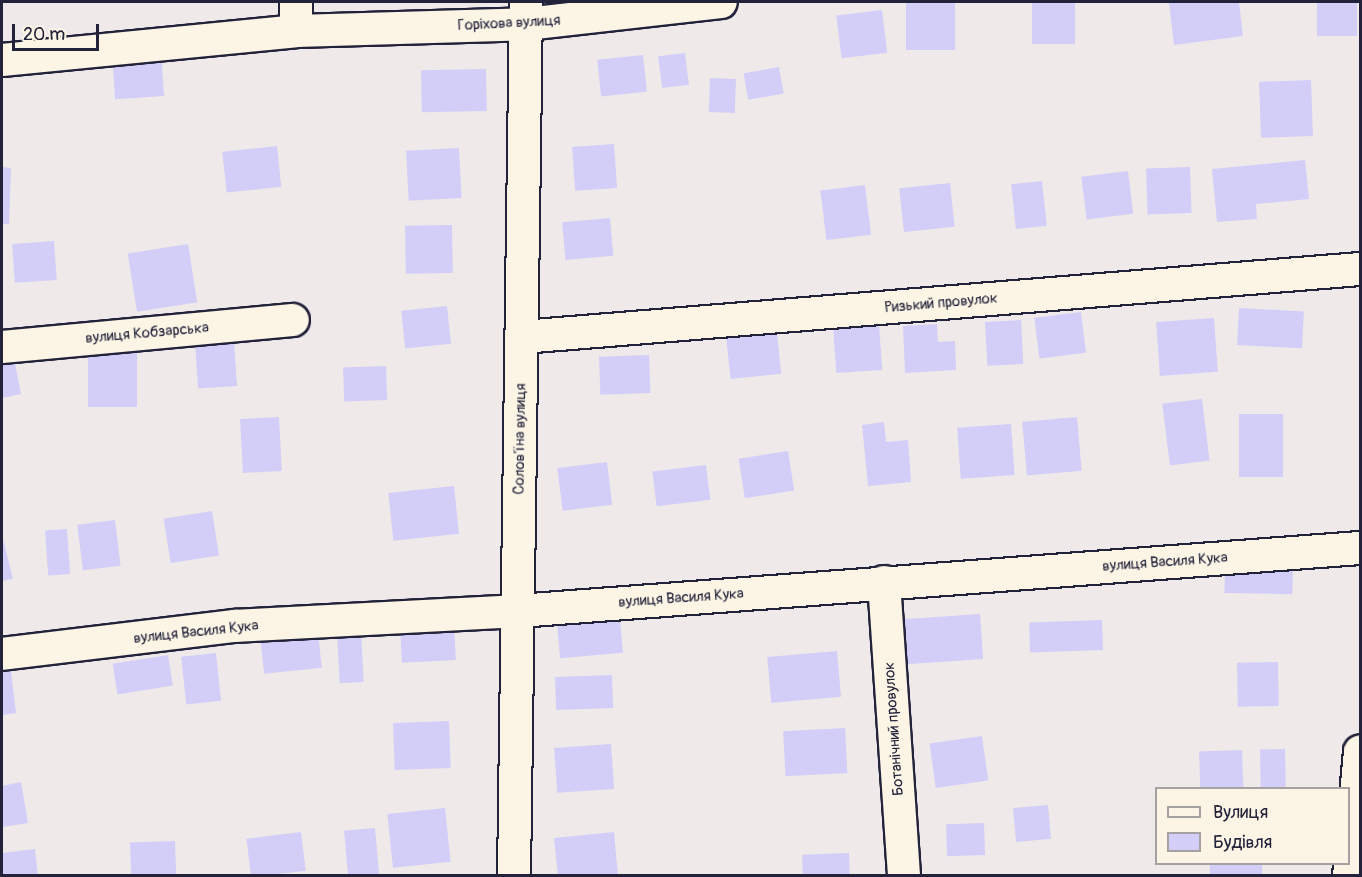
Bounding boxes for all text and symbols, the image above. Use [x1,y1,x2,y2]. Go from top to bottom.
street label: Горіхова вулиця [457,11,561,35]
scale bar [15,12,102,50]
text: 20 m [23,23,65,46]
street label: Ризький провулок [884,289,998,317]
street label: вулиця Кобзарська [85,319,209,347]
street label: Солов'їна вулиця [510,383,530,495]
street label: вулиця Василя Кука [1102,549,1228,575]
street label: вулиця Василя Кука [618,585,744,611]
street label: вулиця Василя Кука [133,616,259,648]
street label: Ботанічний провулок [880,661,908,797]
legend [1155,787,1350,865]
text: Вулиця [1213,801,1268,824]
text: Будівля [1213,831,1272,854]

